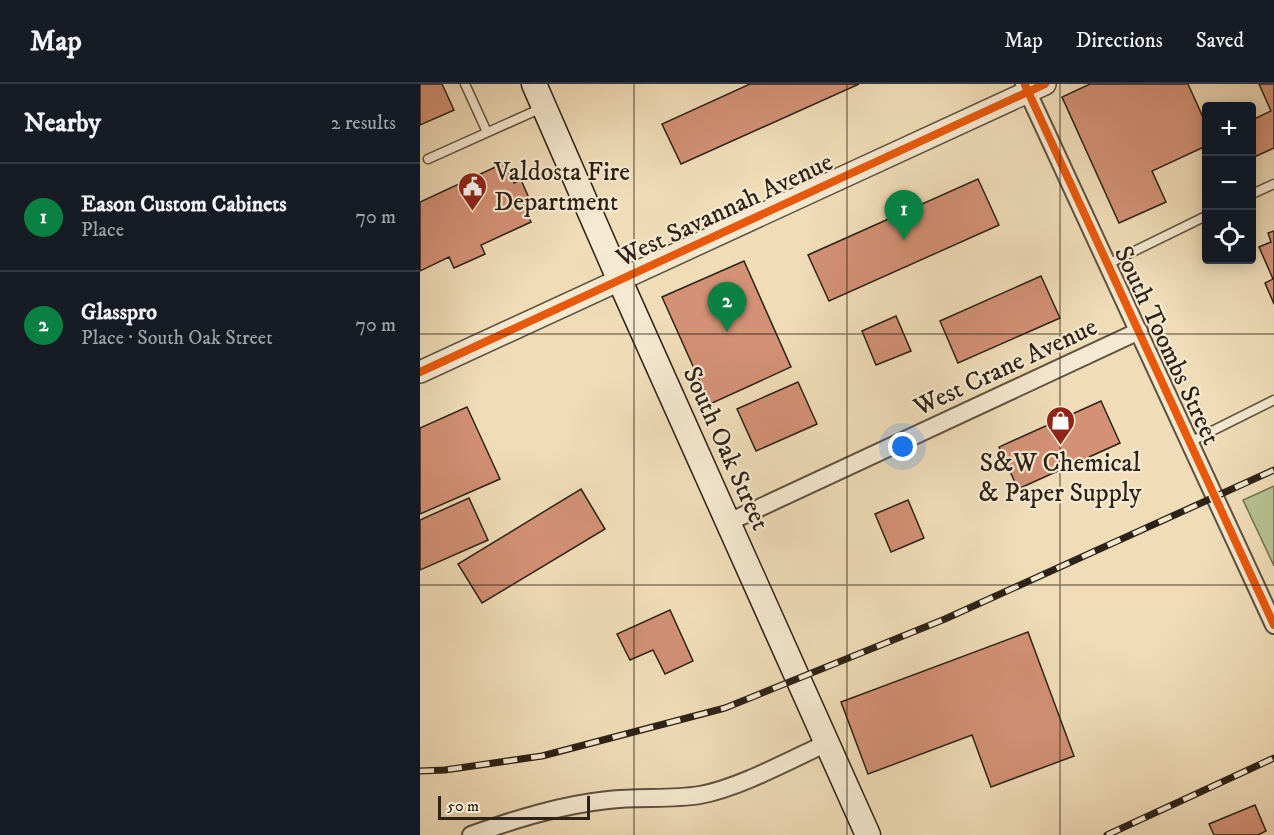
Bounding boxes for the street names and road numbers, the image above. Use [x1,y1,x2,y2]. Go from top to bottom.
street label: West Savannah Avenue [610,146,838,275]
street label: South Toombs Street [1106,241,1227,450]
street label: West Crane Avenue [908,310,1103,425]
street label: South Oak Street [675,362,776,536]

